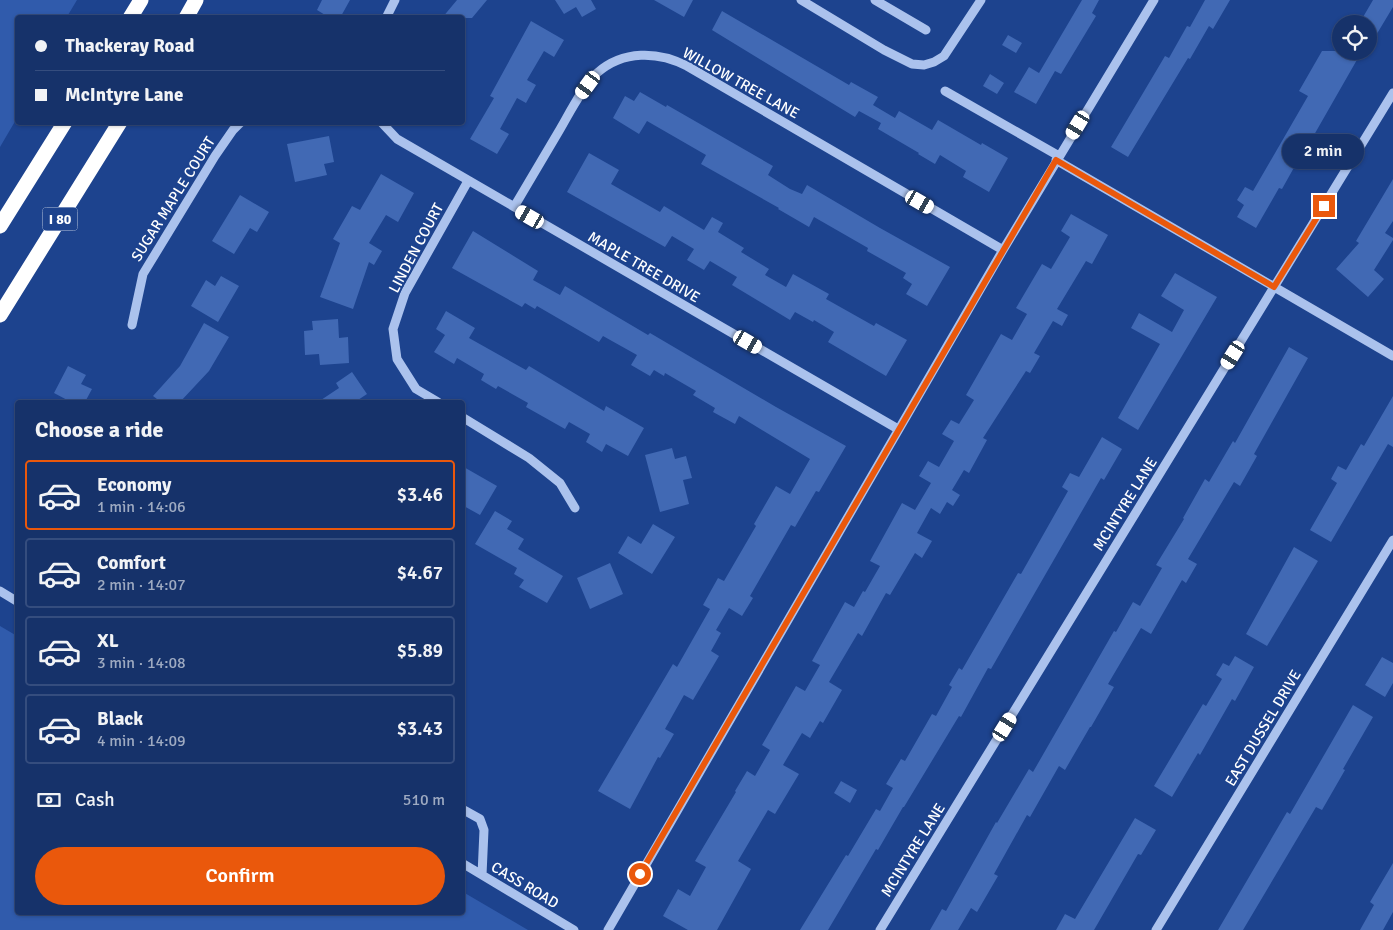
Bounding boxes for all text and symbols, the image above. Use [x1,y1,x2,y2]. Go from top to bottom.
map controls [1332,15,1377,60]
button: locate [1332,15,1377,60]
text: Thackeray Road [65,34,194,58]
street label: WILLOW TREE LANE [680,44,802,122]
car [573,68,602,102]
text: McIntyre Lane [65,83,183,107]
car [1063,108,1092,142]
street label: SUGAR MAPLE COURT [127,133,219,265]
callout: 2 min [1283,134,1365,168]
text: 2 min [1304,141,1342,161]
car [903,188,936,216]
route end [1313,195,1335,217]
street label: LINDEN COURT [385,200,447,296]
car [513,203,546,231]
road number: I 80 [42,208,78,230]
street label: MAPLE TREE DRIVE [585,228,703,306]
car [731,328,764,356]
car [1218,338,1247,372]
text: Choose a ride [35,416,163,443]
street label: MCINTYRE LANE [1089,454,1161,554]
icon: car [37,473,82,518]
text: Economy [97,473,171,497]
text: $3.46 [397,483,443,507]
text: 1 min · 14:06 [97,497,186,517]
icon: car [37,551,82,596]
text: Comfort [97,551,166,575]
text: $4.67 [397,561,443,585]
text: 2 min · 14:07 [97,575,186,595]
icon: car [37,629,82,674]
text: XL [97,629,119,653]
text: $5.89 [397,639,443,663]
text: 3 min · 14:08 [97,653,186,673]
street label: EAST DUSSEL DRIVE [1221,667,1305,789]
icon: car [37,707,82,752]
text: Black [97,707,143,731]
car [990,710,1019,744]
text: $3.43 [397,717,443,741]
text: 4 min · 14:09 [97,731,186,751]
icon: cash [35,786,63,814]
text: Cash [75,788,115,812]
text: 510 m [403,790,445,810]
street label: MCINTYRE LANE [877,800,949,900]
button: Confirm [35,847,445,905]
street label: CASS ROAD [488,858,562,912]
route start [629,863,651,885]

